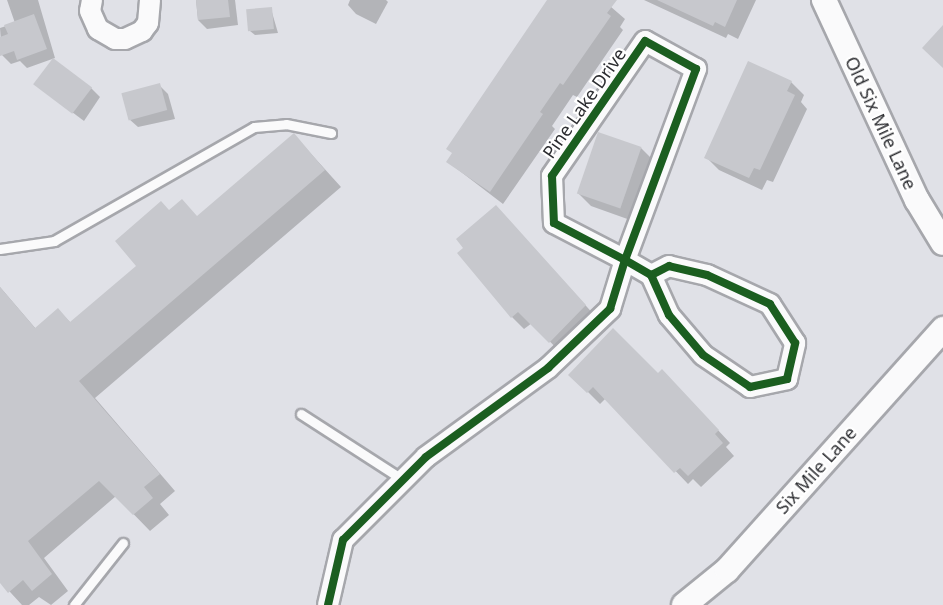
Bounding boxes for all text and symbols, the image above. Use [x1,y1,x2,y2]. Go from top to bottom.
street label: Pine Lake Drive [538,44,630,162]
street label: Old Six Mile Lane [841,53,921,193]
street label: Six Mile Lane [771,422,861,518]

